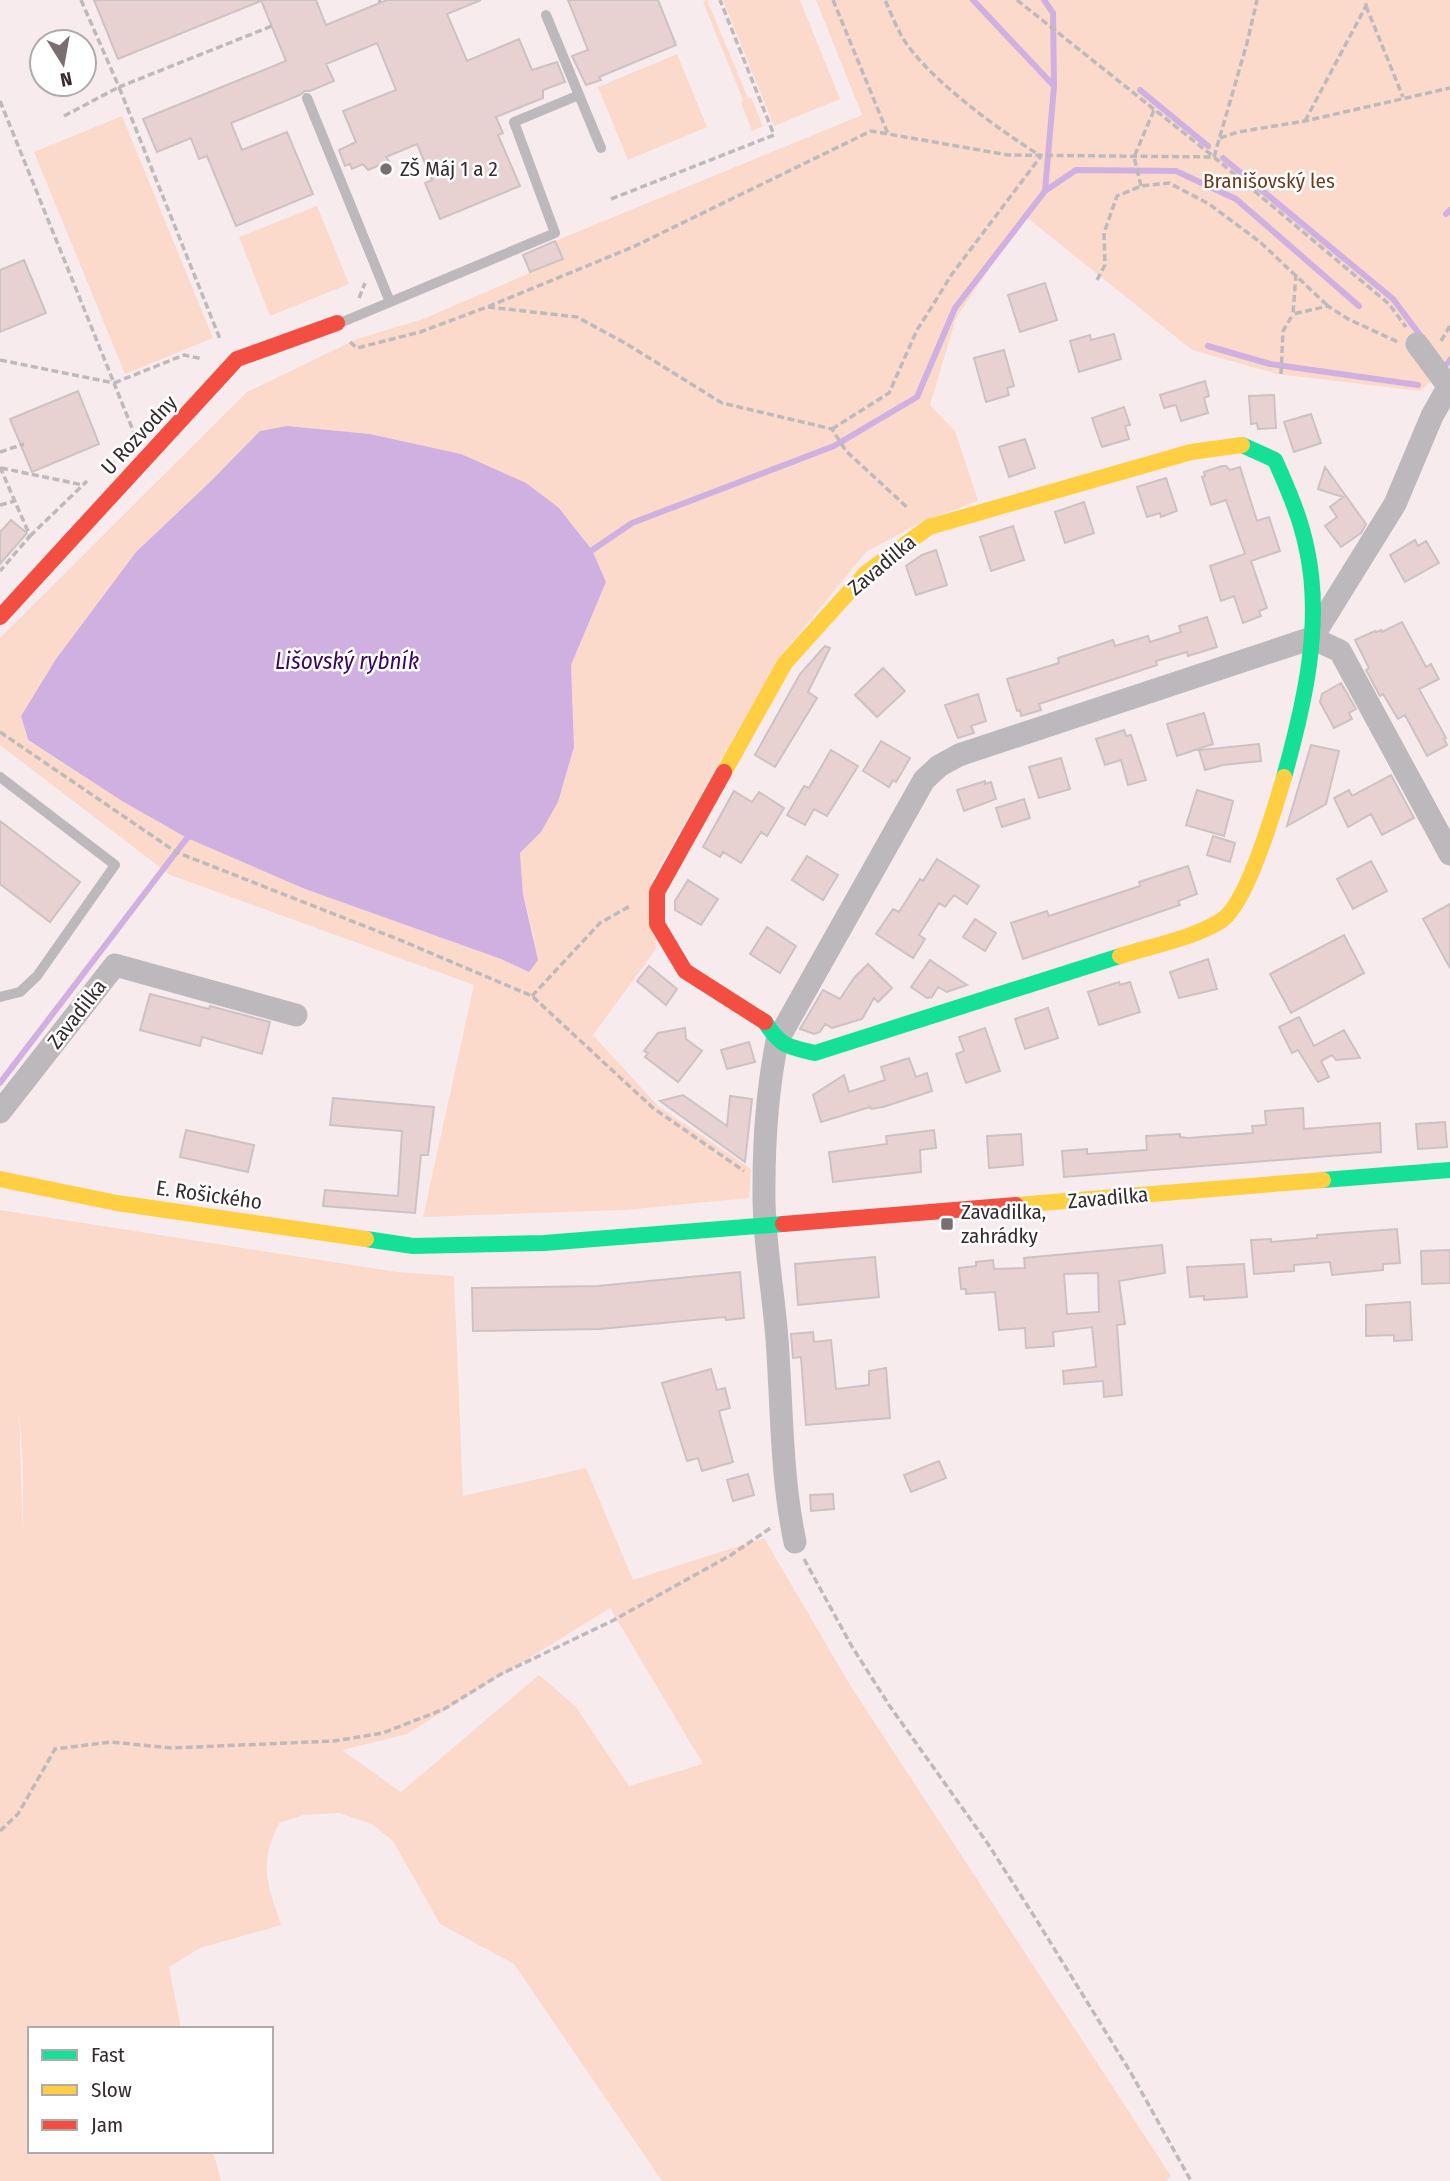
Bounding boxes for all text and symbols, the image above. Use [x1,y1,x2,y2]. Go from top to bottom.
north arrow [28,28,98,98]
text: N [58,67,74,92]
place label: ZŠ Máj 1 a 2 [400,156,498,182]
marker: ZŠ Máj 1 a 2 [378,161,394,177]
park label: Branišovský les [1203,168,1335,194]
street label: U Rozvodny [96,389,183,480]
street label: Zavadilka [843,529,921,601]
water label: Lišovský rybník [275,647,419,675]
street label: Zavadilka [42,974,112,1054]
street label: E. Rošického [154,1175,264,1215]
street label: Zavadilka [1067,1182,1149,1214]
place label: Zavadilka, zahrádky [961,1199,1046,1249]
marker: Zavadilka, zahrádky [939,1216,955,1232]
legend [28,2027,273,2153]
text: Fast [91,2042,125,2068]
text: Slow [91,2077,132,2103]
text: Jam [91,2112,123,2138]

